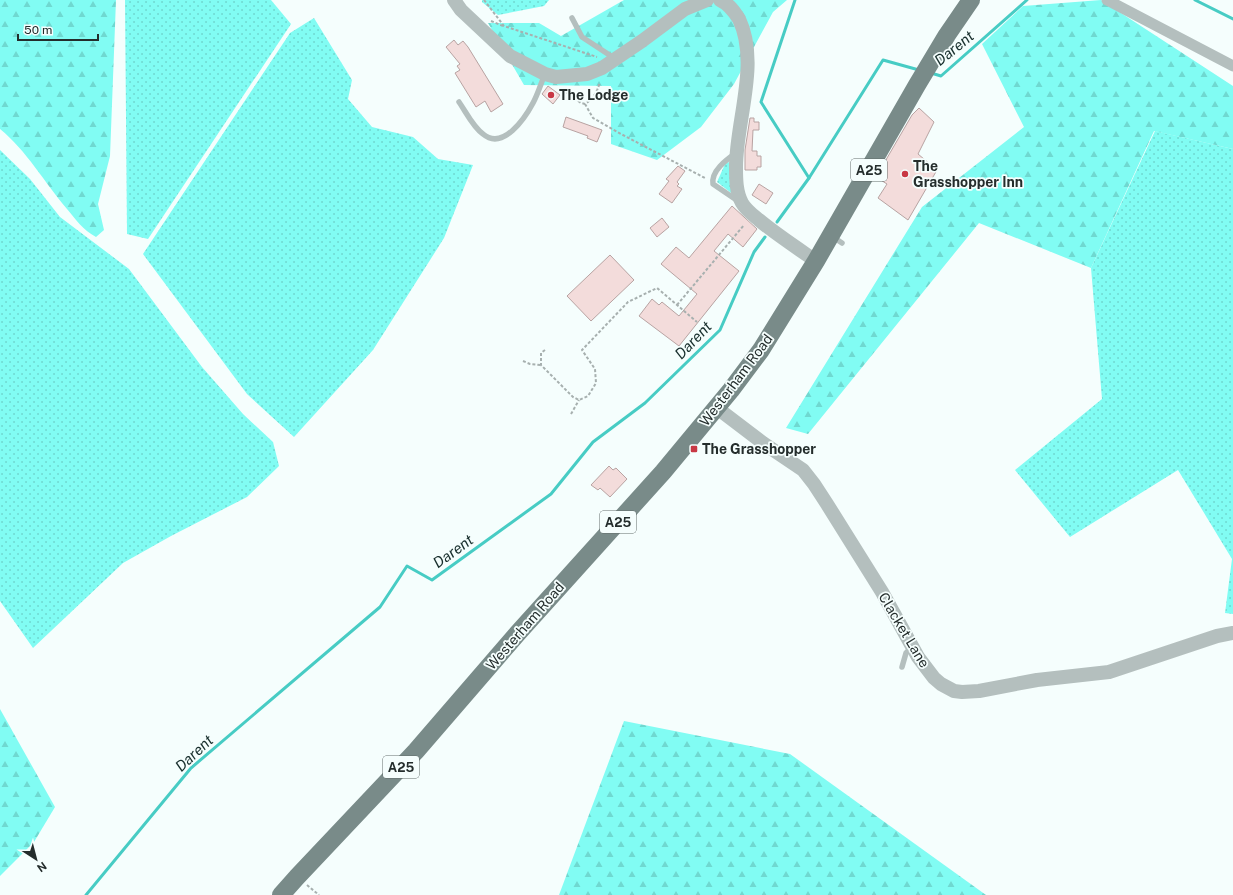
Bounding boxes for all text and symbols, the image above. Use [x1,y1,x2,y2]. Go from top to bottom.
scale bar [18,16,98,42]
text: 50 m [24,23,52,37]
water label: Darent [931,27,977,69]
place label: The Lodge [559,87,628,103]
marker: The Lodge [546,90,556,100]
place label: The Grasshopper Inn [913,158,1023,190]
road number: A25 [851,159,887,181]
marker: The Grasshopper Inn [900,169,910,179]
water label: Darent [671,318,715,362]
street label: Westerham Road [696,331,776,429]
place label: The Grasshopper [702,441,816,457]
marker: The Grasshopper [689,444,699,454]
road number: A25 [600,511,636,533]
water label: Darent [430,531,477,571]
street label: Westerham Road [483,579,567,673]
street label: Clacket Lane [875,590,933,670]
water label: Darent [172,731,217,775]
road number: A25 [383,756,419,778]
north arrow [16,839,56,879]
text: N [35,860,49,874]

